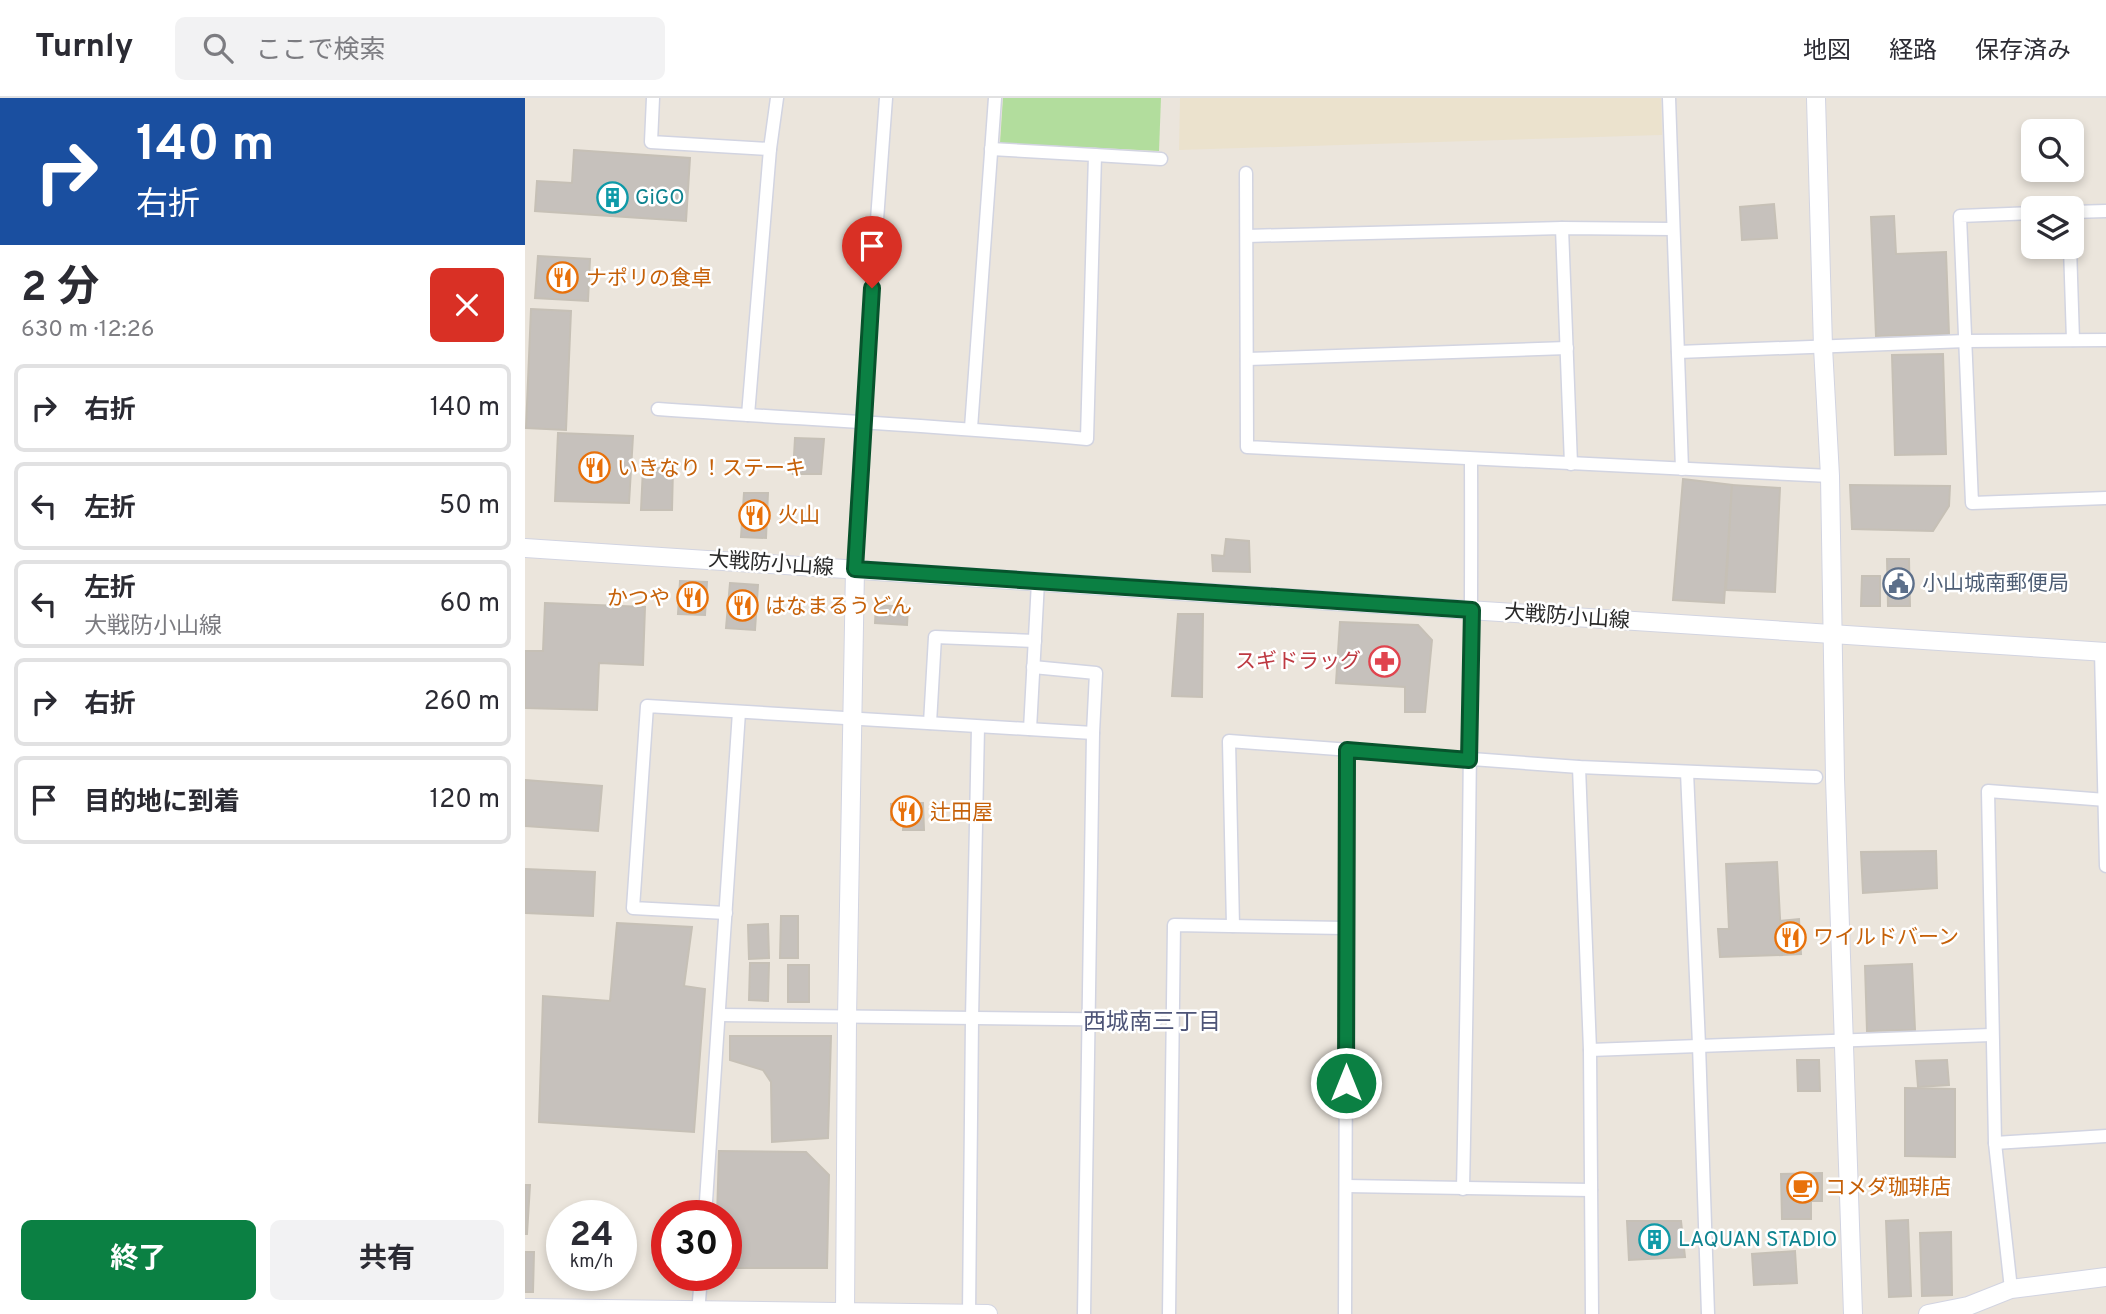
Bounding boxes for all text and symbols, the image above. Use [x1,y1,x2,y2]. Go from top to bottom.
search box [175,17,665,80]
text: Turnly [35,27,133,69]
icon: search [199,29,237,67]
text: ここで検索 [255,35,385,68]
text: 地図 [1803,37,1851,67]
text: 経路 [1889,37,1937,67]
text: 保存済み [1975,37,2071,67]
text: 140 m [136,116,275,178]
map controls [2021,119,2084,259]
button: search [2021,119,2084,182]
icon: right [21,126,112,217]
building icon: GiGO [595,180,629,214]
place label: GiGO [635,185,685,212]
text: 右折 [136,186,200,226]
button: layers [2021,196,2084,259]
pin [842,216,902,288]
icon: arrive [853,227,891,265]
restaurant icon: ナポリの食卓 [546,261,580,295]
text: 2 分 [21,263,99,316]
place label: ナポリの食卓 [586,266,712,293]
button: close [430,268,504,342]
text: 630 m · 12:26 [21,316,154,345]
icon: right [25,389,63,427]
text: 140 m [430,392,500,425]
text: 右折 [84,395,136,428]
restaurant icon: いきなり！ステーキ [577,451,611,485]
place label: いきなり！ステーキ [617,456,806,483]
icon: left [25,487,63,525]
text: 50 m [439,490,500,523]
text: 左折 [84,493,136,526]
restaurant icon: 火山 [738,498,772,532]
place label: 火山 [778,503,820,530]
street label: 大戦防小山線 [707,547,835,582]
public building icon: 小山城南郵便局 [1882,566,1916,600]
place label: 小山城南郵便局 [1922,571,2069,598]
text: 左折 [84,573,136,606]
restaurant icon: かつや [676,581,710,615]
icon: left [25,585,63,623]
place label: かつや [607,586,670,613]
text: 60 m [440,588,500,621]
restaurant icon: はなまるうどん [725,589,759,623]
place label: はなまるうどん [765,594,912,621]
street label: 大戦防小山線 [1503,600,1631,635]
text: 大戦防小山線 [84,613,222,642]
pharmacy icon: スギドラッグ [1367,644,1401,678]
place label: スギドラッグ [1235,649,1361,676]
icon: right [25,683,63,721]
text: 260 m [424,686,500,719]
text: 右折 [84,689,136,722]
icon: arrive [25,781,63,819]
text: 120 m [430,784,500,817]
text: 目的地に到着 [84,787,240,820]
restaurant icon: 辻田屋 [890,795,924,829]
place label: 辻田屋 [930,800,993,827]
restaurant icon: ワイルドバーン [1773,920,1807,954]
place label: ワイルドバーン [1813,925,1959,952]
district label: 西城南三丁目 [1083,1009,1221,1038]
position arrow [1309,1046,1383,1120]
cafe icon: コメダ珈琲店 [1785,1170,1819,1204]
place label: コメダ珈琲店 [1825,1175,1951,1202]
speed limit sign: 30 [651,1200,742,1291]
text: 24 [570,1214,613,1258]
button: 終了 [21,1220,256,1300]
button: 共有 [270,1220,504,1300]
building icon: LAQUAN STADIO [1638,1222,1672,1256]
place label: LAQUAN STADIO [1678,1227,1837,1254]
text: km/h [570,1251,613,1274]

